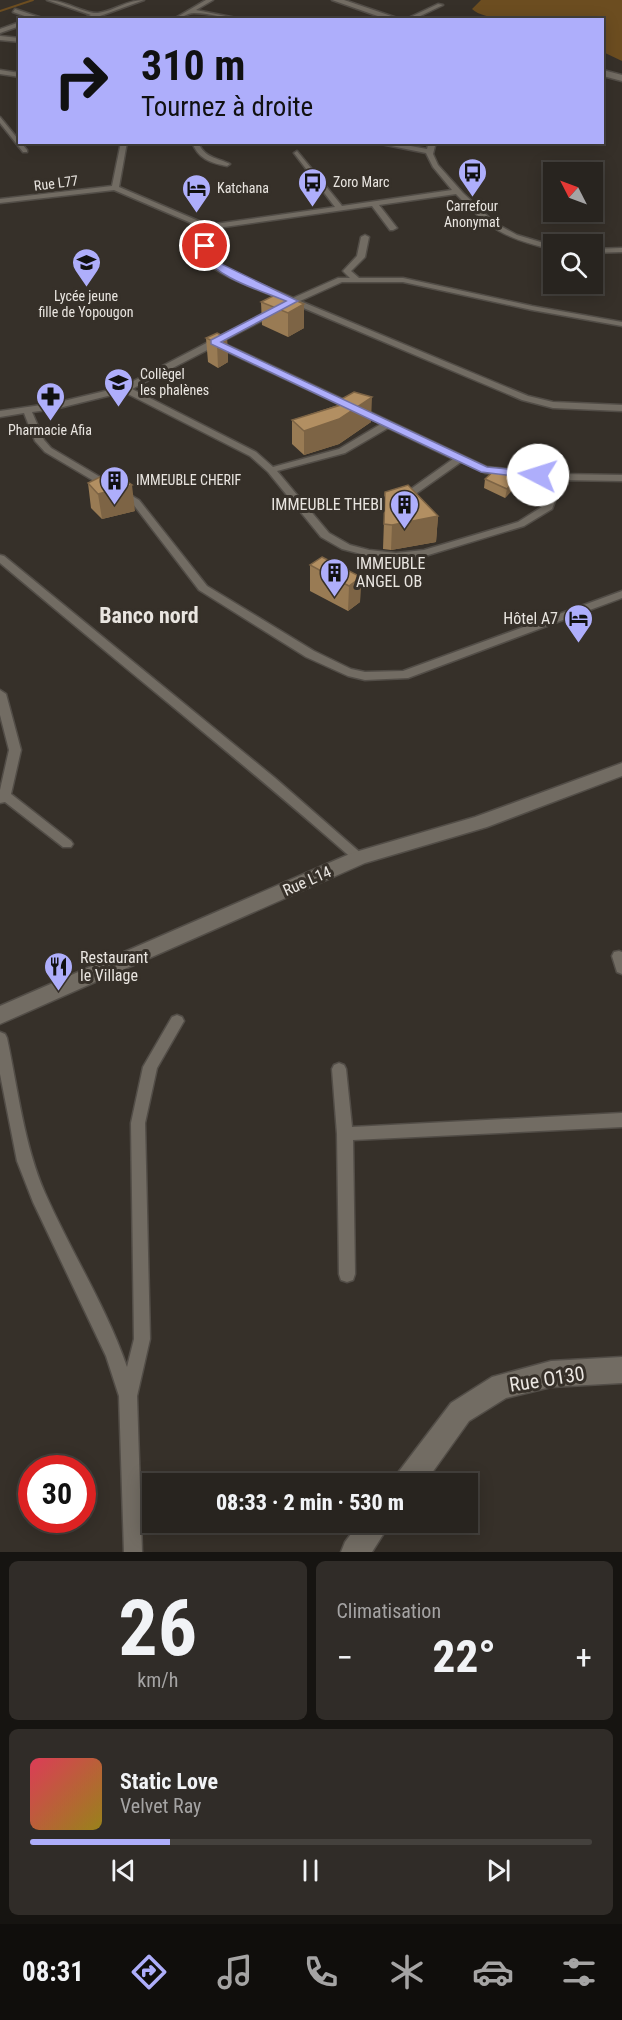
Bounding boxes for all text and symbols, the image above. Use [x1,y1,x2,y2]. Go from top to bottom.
text: 310 m [141,41,246,90]
icon: right [42,42,120,120]
text: Tournez à droite [141,91,313,123]
bus stop icon: Carrefour Anonymat [456,156,488,198]
north arrow [543,162,603,222]
map controls [543,162,603,294]
bus stop icon: Zoro Marc [296,166,328,208]
street label: Rue L77 [33,172,79,194]
hotel icon: Katchana [180,172,212,214]
place label: Zoro Marc [333,174,389,190]
place label: Katchana [217,180,269,196]
place label: Carrefour Anonymat [444,198,500,230]
pin [179,220,230,271]
icon: arrive [188,229,221,262]
button: search [543,234,603,294]
school or university icon: Lycée jeune fille de Yopougon [70,246,102,288]
place label: Lycée jeune fille de Yopougon [38,288,134,320]
school or university icon: Collègel les phalènes [103,366,135,408]
place label: Collègel les phalènes [140,366,209,398]
pharmacy icon: Pharmacie Afia [34,380,66,422]
place label: Pharmacie Afia [8,422,92,438]
position arrow [506,443,570,507]
building icon: IMMEUBLE CHERIF [99,464,131,506]
place label: IMMEUBLE CHERIF [136,472,241,488]
building icon: IMMEUBLE THEBI [388,488,420,530]
place label: IMMEUBLE THEBI [271,495,383,514]
place label: IMMEUBLE ANGEL OB [356,554,425,591]
building icon: IMMEUBLE ANGEL OB [319,556,351,598]
hotel icon: Hôtel A7 [563,602,595,644]
district label: Banco nord [99,603,199,628]
place label: Hôtel A7 [503,609,558,628]
street label: Rue L14 [280,862,334,900]
place label: Restaurant le Village [80,948,148,985]
restaurant icon: Restaurant le Village [43,950,75,992]
street label: Rue O130 [508,1361,586,1397]
speed limit sign: 30 [18,1455,96,1533]
text: 08:33 · 2 min · 530 m [216,1490,404,1515]
text: 26 [118,1583,197,1674]
text: Climatisation [337,1599,441,1623]
text: 22° [433,1630,496,1683]
text: − [337,1638,353,1677]
text: + [576,1638,592,1677]
text: km/h [137,1668,178,1692]
text: Static Love [120,1769,218,1794]
text: Velvet Ray [120,1794,201,1818]
icon: previous [107,1854,140,1887]
icon: pause [294,1854,327,1887]
icon: next [482,1854,515,1887]
icon: directions [128,1951,170,1993]
icon: music [214,1951,256,1993]
icon: phone [300,1951,342,1993]
icon: climate [386,1951,428,1993]
icon: car [472,1951,514,1993]
icon: filters [558,1951,600,1993]
text: 08:31 [22,1956,84,1988]

